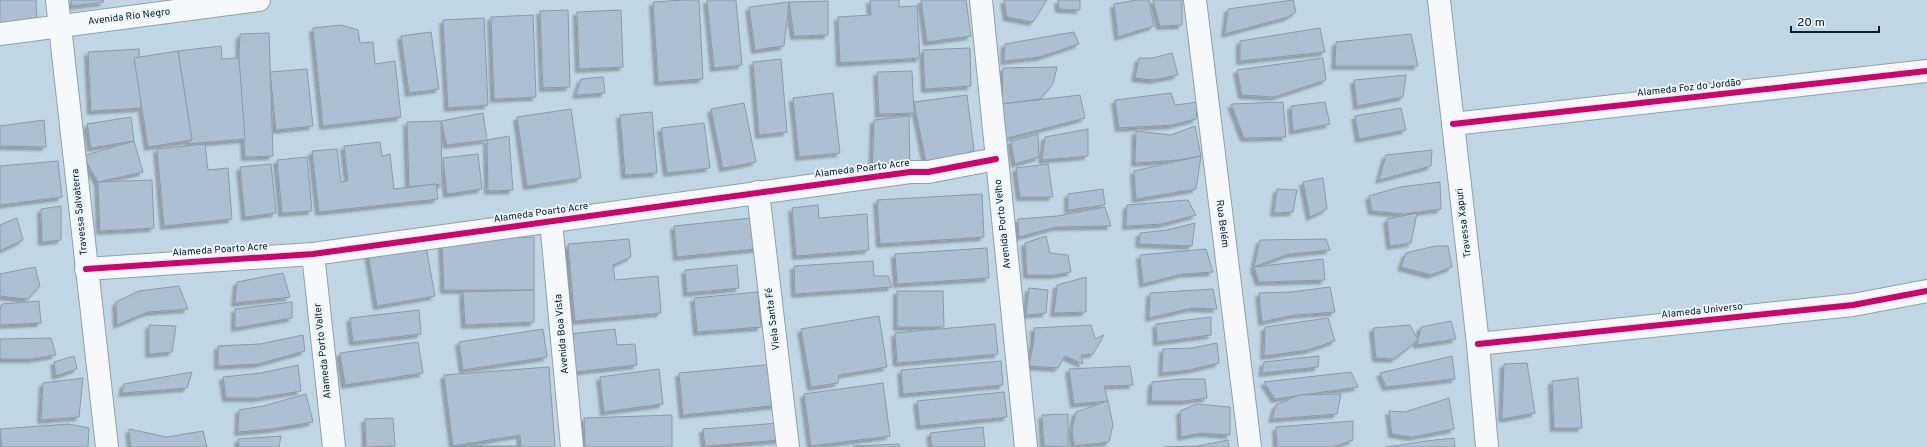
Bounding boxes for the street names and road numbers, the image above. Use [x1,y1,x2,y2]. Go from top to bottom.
street label: Avenida Rio Negro [87,5,171,29]
street label: Alameda Foz do Jordão [1636,76,1742,100]
street label: Alameda Poarto Acre [814,157,910,181]
street label: Travessa Salvaterra [69,168,91,256]
street label: Avenida Porto Velho [992,178,1014,270]
street label: Travessa Xapuri [1453,187,1475,259]
street label: Rua Belém [1213,199,1231,249]
street label: Alameda Poarto Acre [493,200,589,226]
street label: Alameda Poarto Acre [172,240,268,260]
street label: Viela Santa Fé [763,287,783,351]
street label: Avenida Boa Vista [552,293,572,375]
street label: Alameda Universo [1661,300,1744,322]
street label: Alameda Porto Valter [312,302,334,399]

